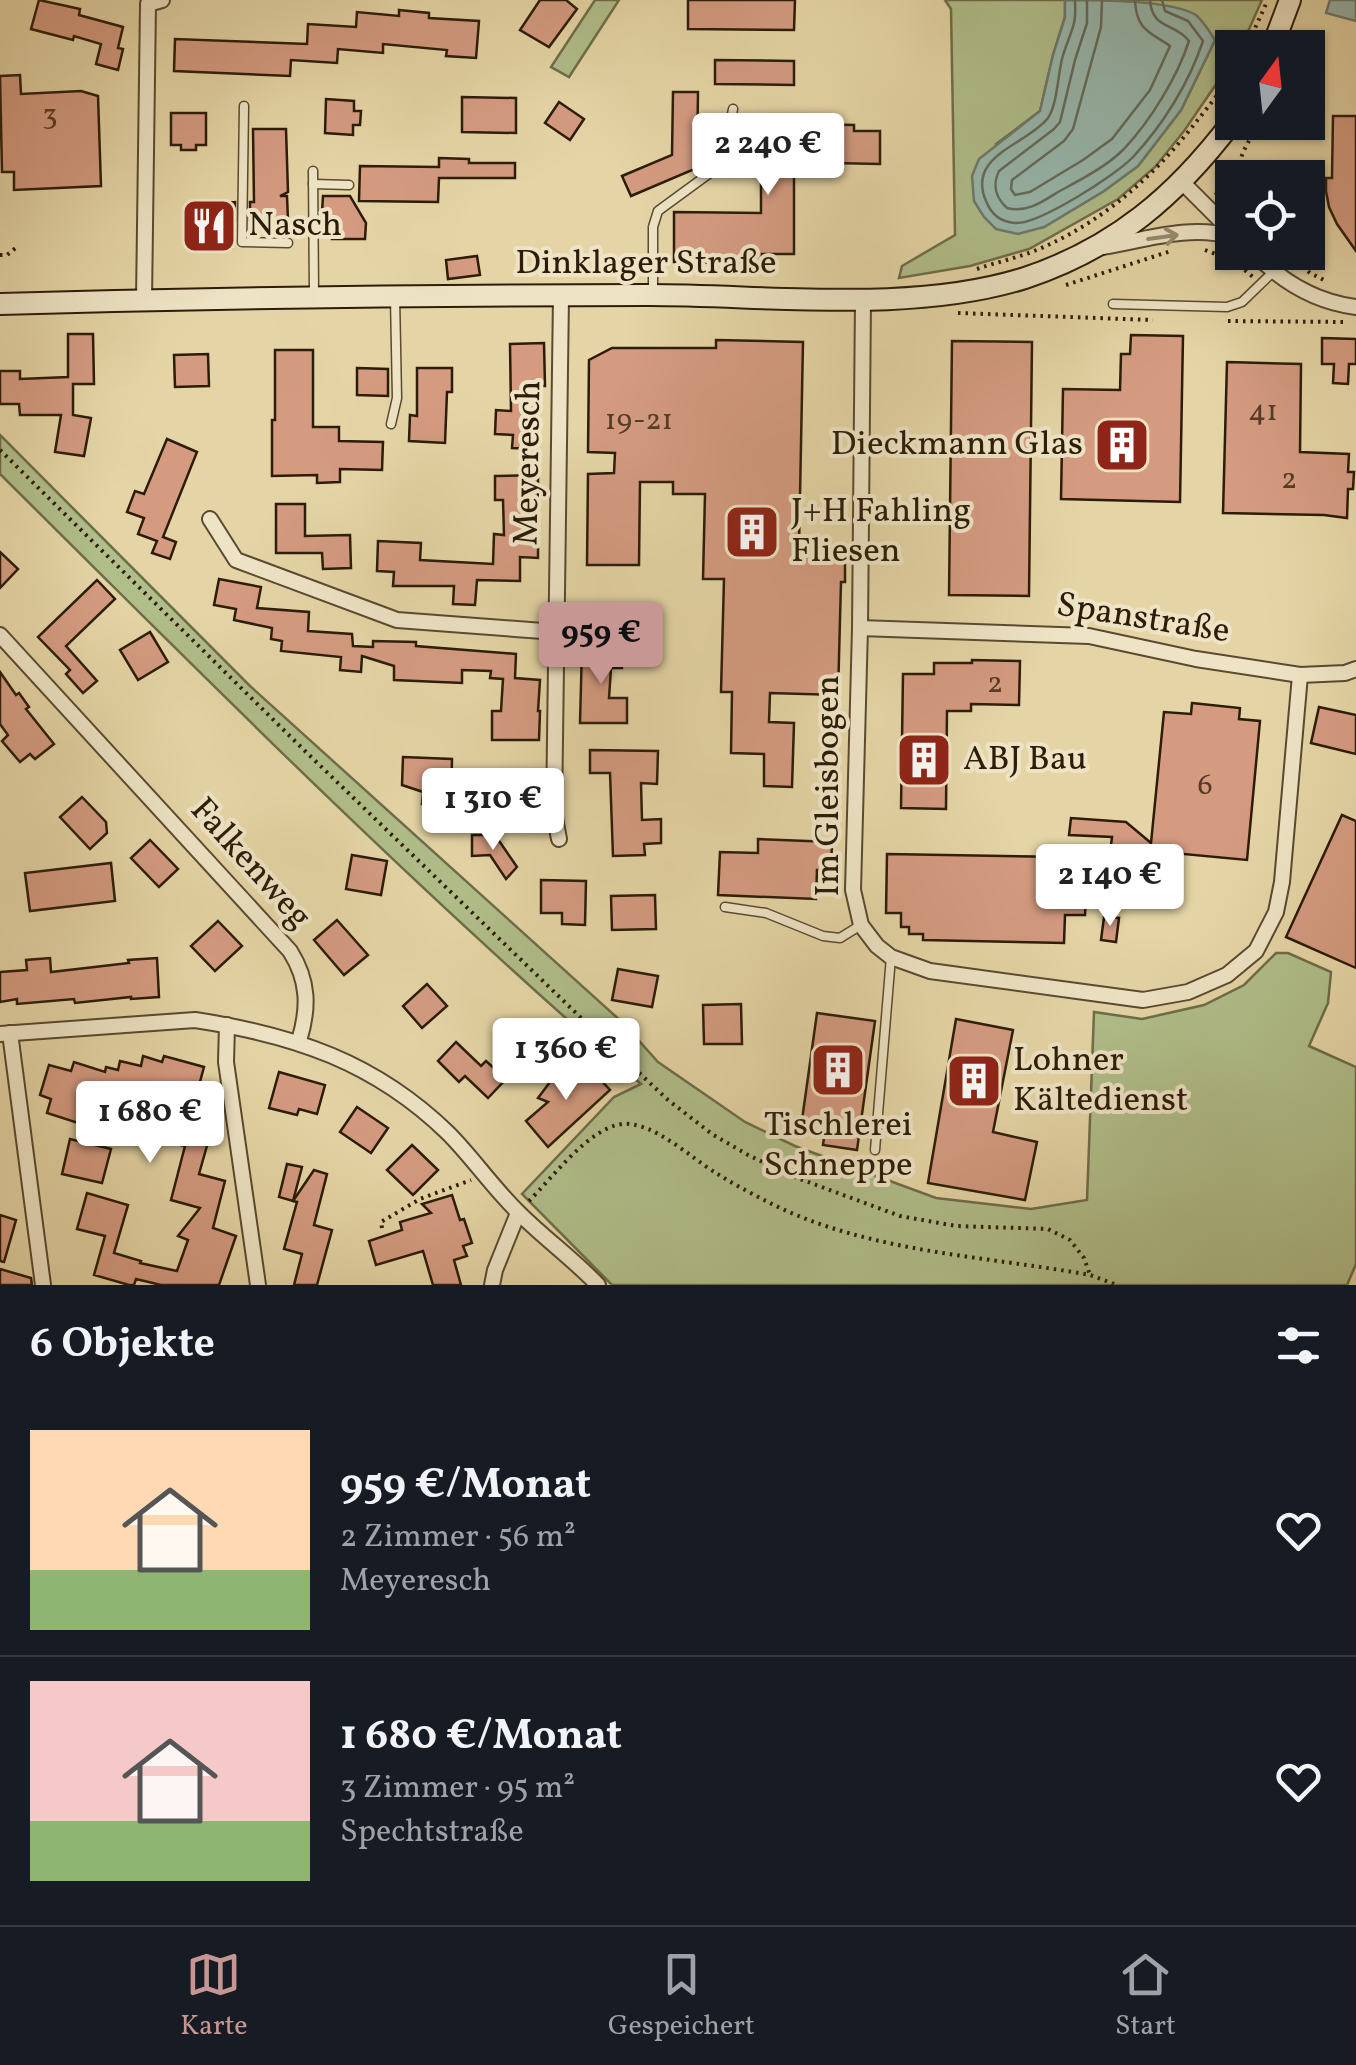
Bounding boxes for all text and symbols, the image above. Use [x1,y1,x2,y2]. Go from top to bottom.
north arrow [1215,30,1325,140]
map controls [1215,30,1325,270]
house number: 3 [42,95,58,137]
pin: 2 240 € [676,113,860,198]
text: 2 240 € [714,123,822,167]
button: locate [1215,160,1325,270]
restaurant icon: Nasch [179,196,239,256]
place label: Nasch [248,202,342,250]
one-way arrow [1146,227,1178,245]
street label: Dinklager Straße [515,240,777,288]
street label: Meyeresch [504,380,554,546]
house number: 41 [1248,391,1278,433]
house number: 19-21 [605,400,673,442]
building icon: Dieckmann Glas [1092,415,1152,475]
place label: Dieckmann Glas [831,421,1083,469]
house number: 2 [1281,459,1297,501]
place label: J+H Fahling Fliesen [791,488,971,576]
building icon: J+H Fahling Fliesen [722,502,782,562]
street label: Spanstraße [1053,582,1233,656]
pin: 959 € [531,602,671,687]
text: 959 € [561,612,641,656]
house number: 2 [987,663,1003,705]
street label: Im Gleisbogen [805,675,853,897]
building icon: ABJ Bau [894,730,954,790]
place label: ABJ Bau [963,736,1087,784]
house number: 6 [1197,765,1213,807]
pin: 1 310 € [401,768,585,853]
text: 1 310 € [444,778,542,822]
street label: Falkenweg [178,788,322,940]
pin: 2 140 € [1018,844,1202,929]
text: 2 140 € [1058,854,1162,898]
pin: 1 360 € [474,1018,658,1103]
text: 1 360 € [515,1028,617,1072]
place label: Lohner Kältedienst [1013,1037,1188,1125]
building icon: Tischlerei Schneppe [808,1040,868,1100]
building icon: Lohner Kältedienst [944,1051,1004,1111]
pin: 1 680 € [58,1081,242,1166]
text: 1 680 € [98,1091,202,1135]
place label: Tischlerei Schneppe [763,1102,913,1190]
text: 6 Objekte [30,1316,215,1375]
icon: filters [1271,1318,1326,1373]
text: 959 €/Monat [340,1457,591,1516]
icon: home [110,1470,230,1590]
icon: heart [1271,1503,1326,1558]
text: 2 Zimmer · 56 m² [340,1516,576,1560]
text: Meyeresch [340,1560,491,1604]
text: 1 680 €/Monat [340,1708,622,1767]
icon: home [110,1721,230,1841]
icon: heart [1271,1754,1326,1809]
text: 3 Zimmer · 95 m² [340,1767,575,1811]
text: Spechtstraße [340,1811,524,1855]
tab: Karte [180,1947,248,2046]
tab: Gespeichert [608,1947,755,2046]
tab: Start [1115,1947,1176,2046]

